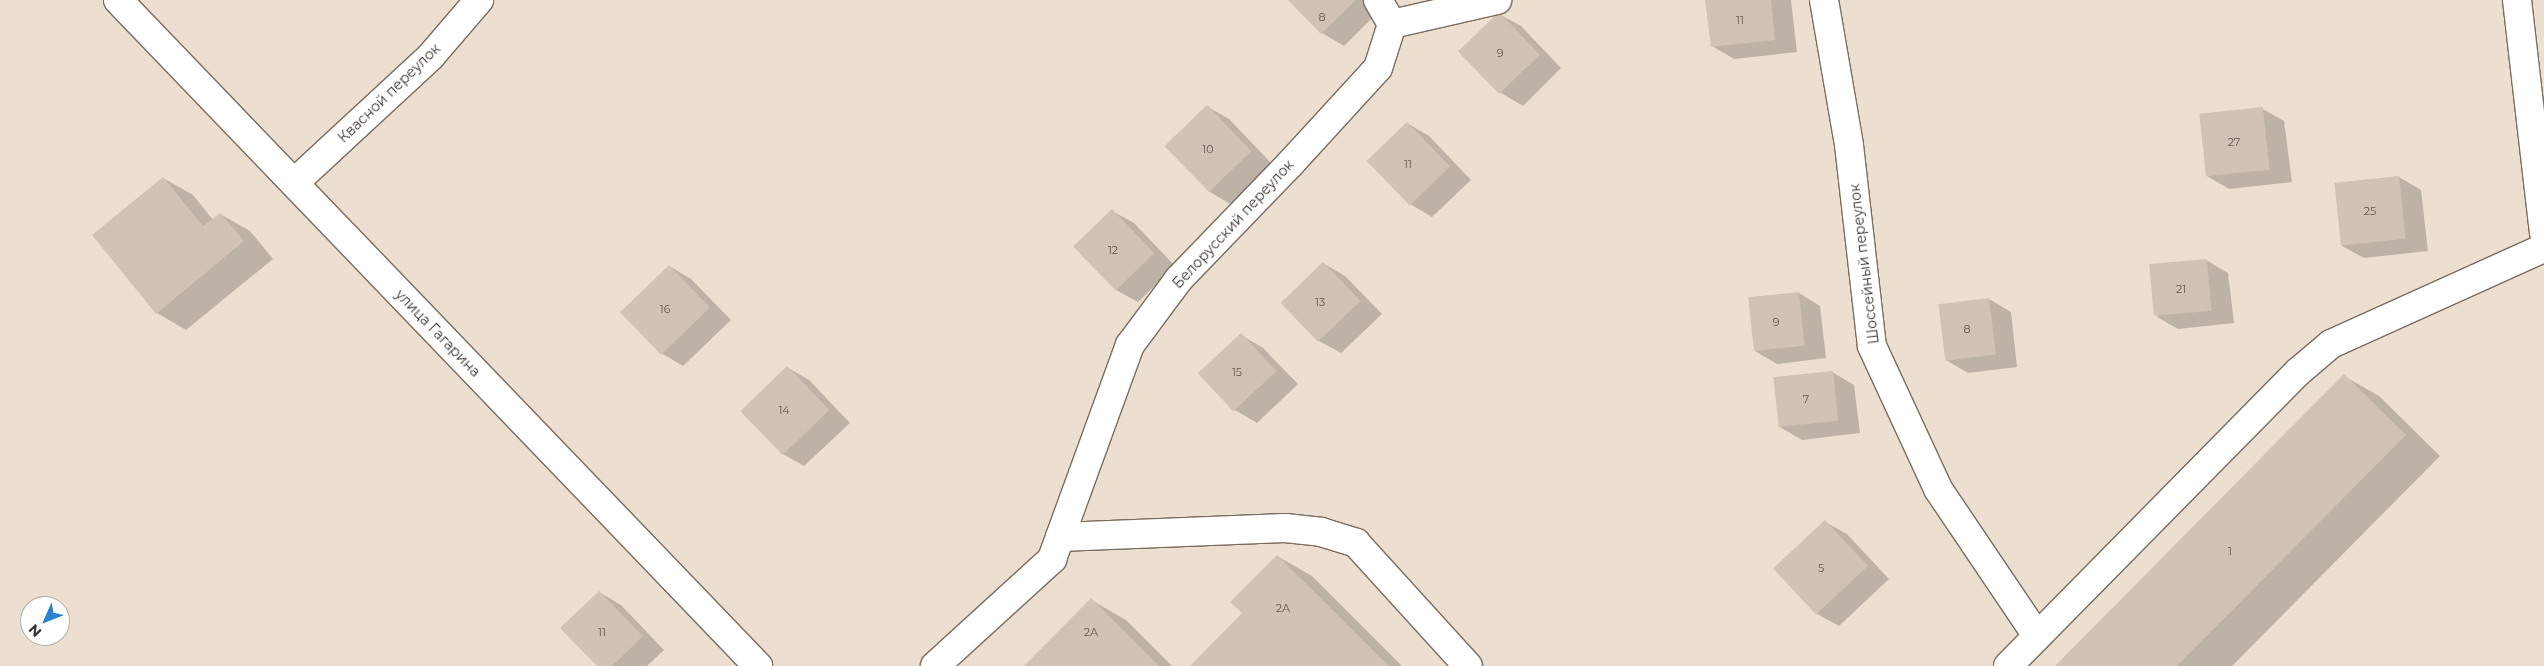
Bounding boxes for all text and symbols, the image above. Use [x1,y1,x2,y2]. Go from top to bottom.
house number: 8 [1318,10,1326,24]
house number: 11 [1736,13,1744,27]
street label: Квасной переулок [334,40,444,146]
house number: 9 [1497,46,1503,60]
house number: 27 [2228,135,2240,149]
house number: 10 [1202,142,1214,156]
street label: Белорусский переулок [1169,156,1297,292]
house number: 11 [1404,157,1412,171]
street label: Шоссейный переулок [1846,183,1882,345]
house number: 25 [2364,204,2376,218]
house number: 12 [1108,243,1118,257]
house number: 21 [2176,282,2186,296]
street label: улица Гагарина [392,286,484,380]
house number: 13 [1315,295,1325,309]
house number: 16 [660,302,670,316]
house number: 9 [1773,315,1779,329]
house number: 8 [1963,322,1971,336]
house number: 15 [1232,365,1242,379]
house number: 7 [1803,392,1809,406]
house number: 14 [778,403,790,417]
house number: 1 [2228,544,2232,558]
house number: 5 [1818,561,1824,575]
north arrow [20,596,70,646]
house number: 2А [1276,601,1290,615]
text: N [25,620,45,641]
house number: 11 [598,625,606,639]
house number: 2А [1084,625,1098,639]

